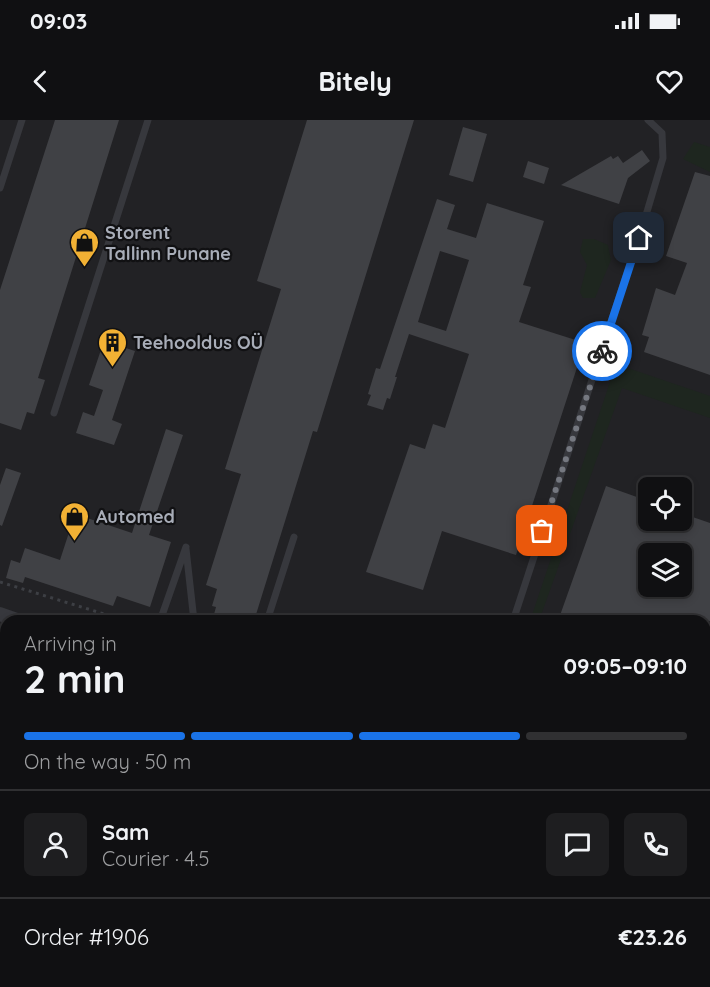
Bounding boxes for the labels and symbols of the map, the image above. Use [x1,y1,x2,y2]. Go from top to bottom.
pin [613,212,664,263]
place label: Storent Tallinn Punane [105,221,231,265]
shop icon: Storent Tallinn Punane [68,226,100,268]
courier [572,321,632,381]
building icon: Teehooldus OÜ [96,326,128,368]
place label: Teehooldus OÜ [133,331,263,354]
shop icon: Automed [59,500,91,542]
place label: Automed [96,505,175,528]
pin [516,505,567,556]

